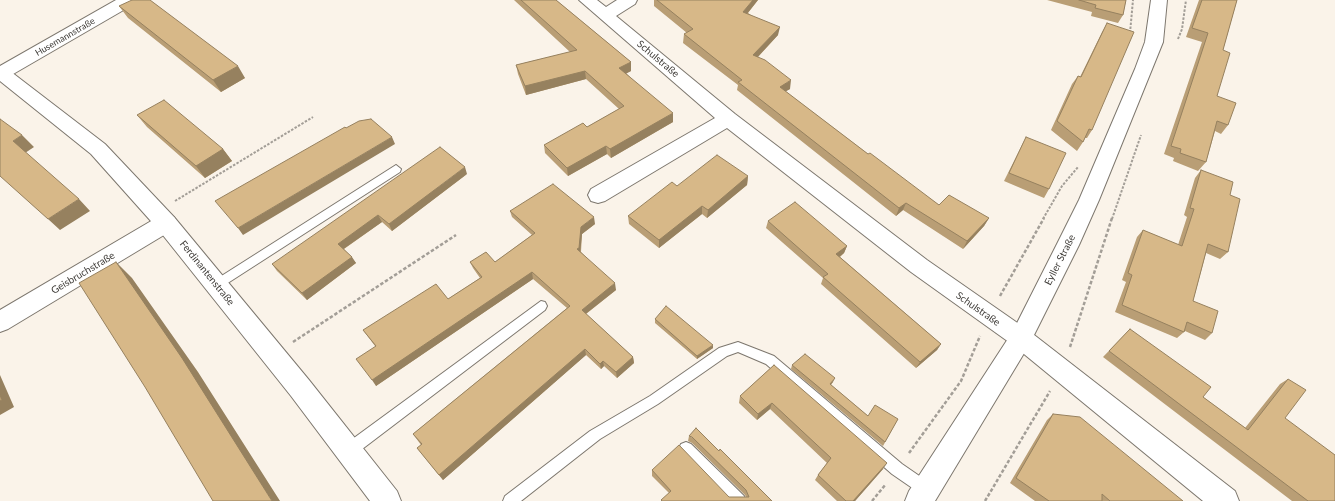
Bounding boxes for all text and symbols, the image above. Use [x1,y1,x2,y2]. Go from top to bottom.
street label: Husemannstraße [33,16,97,58]
street label: Schulstraße [635,38,681,80]
street label: Eyller Straße [1042,233,1078,287]
street label: Ferdinantenstraße [177,238,237,308]
street label: Geisbruchstraße [49,249,117,297]
street label: Schulstraße [954,289,1002,329]

